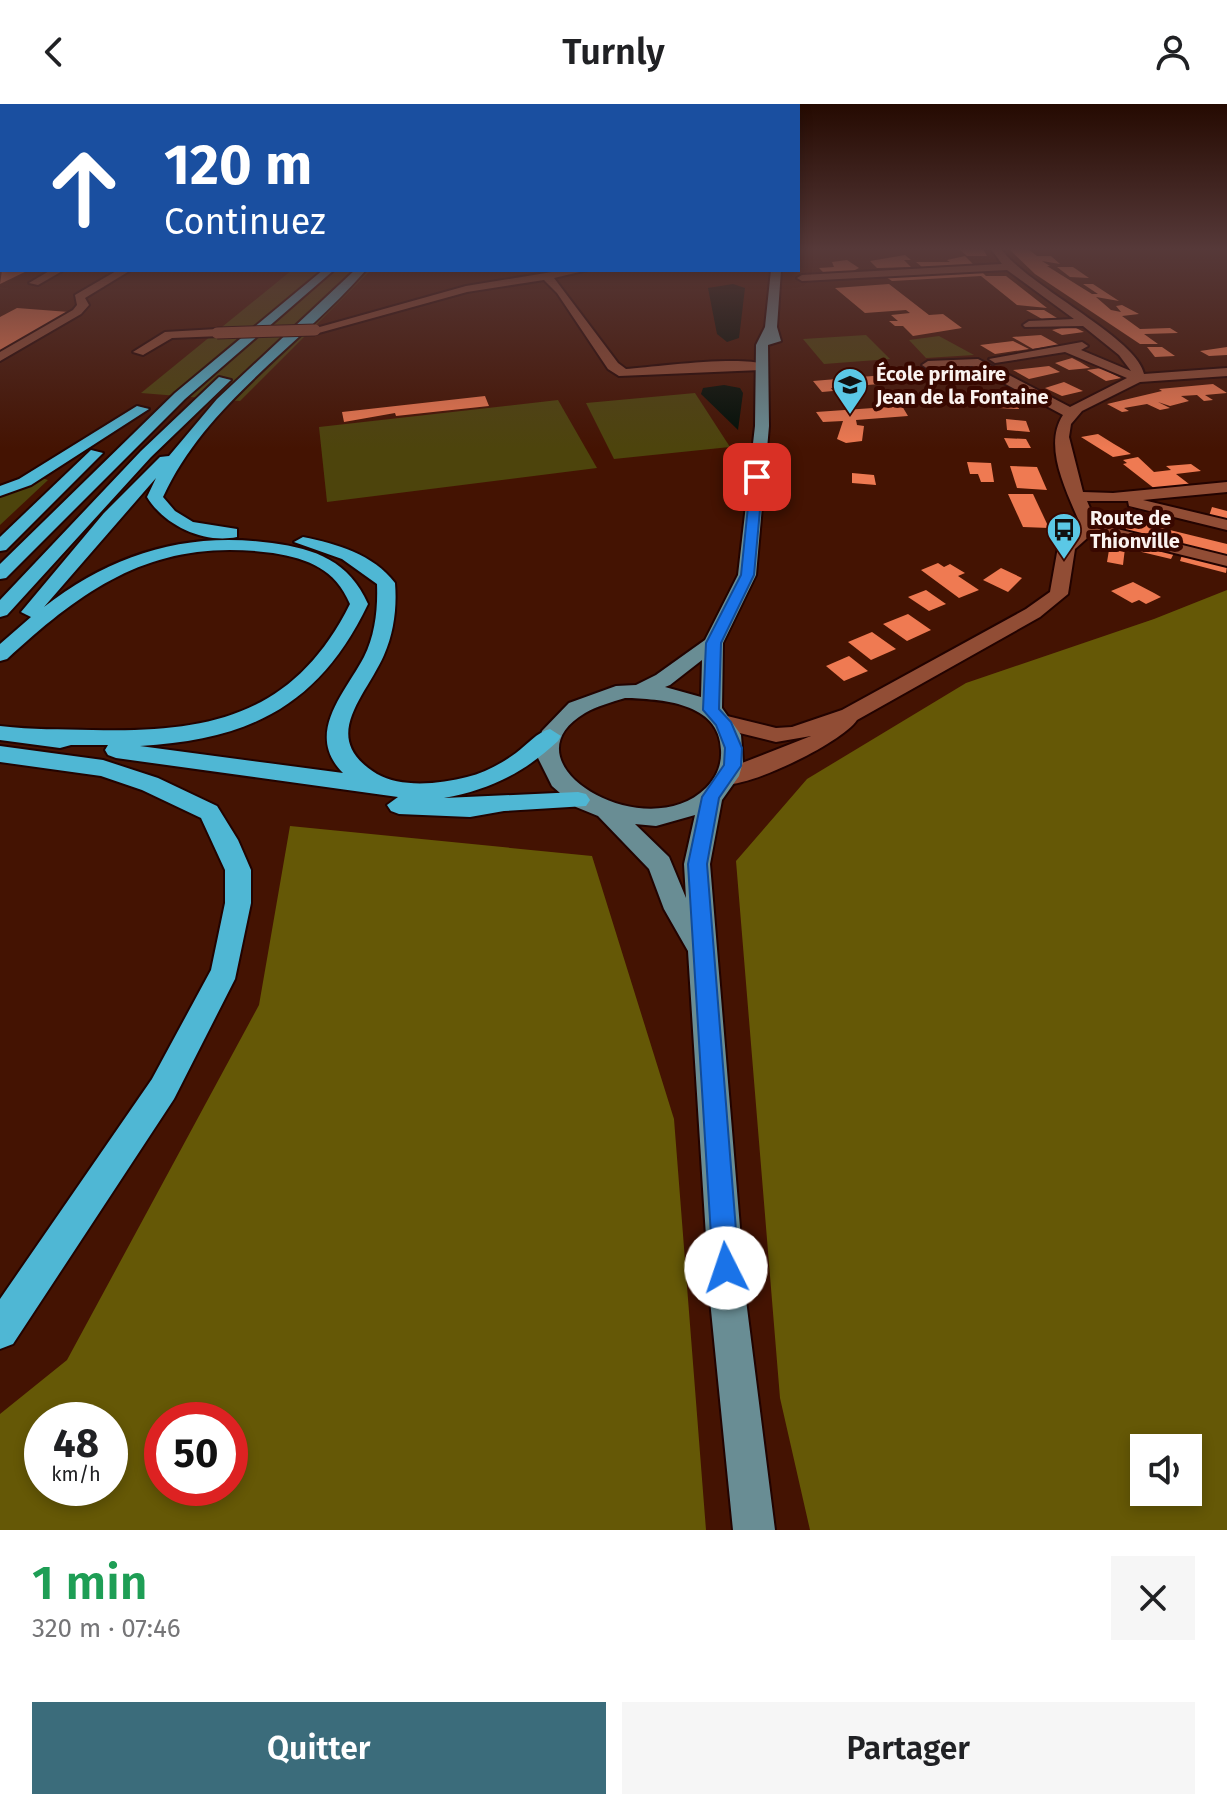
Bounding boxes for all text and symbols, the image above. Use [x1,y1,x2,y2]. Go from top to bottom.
icon: back [32,30,76,74]
text: Turnly [562,30,665,74]
icon: person [1151,30,1195,74]
text: 120 m [164,132,312,199]
icon: ahead [32,136,136,240]
text: Continuez [164,200,326,244]
place label: École primaire Jean de la Fontaine [875,361,1049,409]
school or university icon: École primaire Jean de la Fontaine [831,366,869,416]
pin [723,443,791,511]
icon: arrive [735,455,779,499]
place label: Route de Thionville [1090,506,1180,553]
bus stop icon: Route de Thionville [1045,511,1083,561]
position arrow [684,1226,768,1310]
speed limit sign: 50 [144,1402,248,1506]
text: 48 [53,1420,99,1468]
map controls [1130,1434,1202,1506]
button: sound [1130,1434,1202,1506]
text: km/h [51,1462,101,1486]
text: 1 min [32,1554,148,1612]
button: close [1111,1556,1195,1640]
text: 320 m · 07:46 [32,1613,181,1644]
button: Quitter [32,1702,606,1794]
button: Partager [622,1702,1195,1794]

